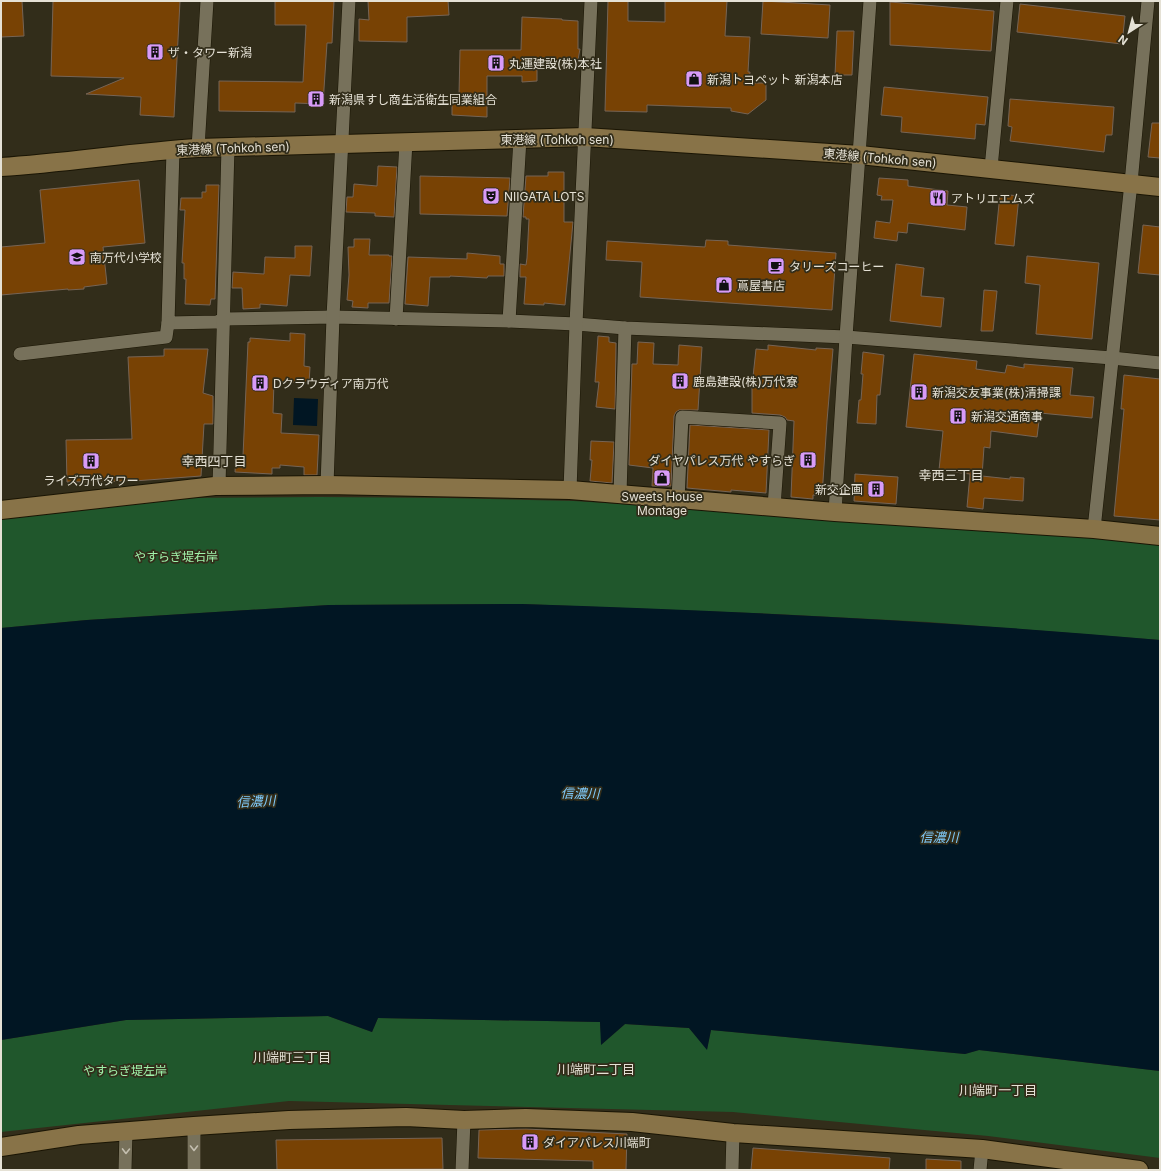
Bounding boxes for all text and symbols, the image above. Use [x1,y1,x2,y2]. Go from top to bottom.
north arrow [1109,12,1149,52]
text: N [1116,32,1131,48]
building icon: ザ・タワー新潟 [145,42,165,62]
place label: ザ・タワー新潟 [168,45,252,60]
building icon: 丸運建設(株)本社 [486,53,506,73]
place label: 丸運建設(株)本社 [509,56,602,71]
shop icon: 新潟トヨペット 新潟本店 [684,69,704,89]
place label: 新潟トヨペット 新潟本店 [707,72,842,87]
building icon: 新潟県すし商生活衛生同業組合 [306,89,326,109]
place label: 新潟県すし商生活衛生同業組合 [329,92,497,107]
street label: 東港線 (Tohkoh sen) [500,132,614,147]
street label: 東港線 (Tohkoh sen) [176,139,290,157]
street label: 東港線 (Tohkoh sen) [823,146,937,170]
theatre icon: NIIGATA LOTS [481,186,501,206]
restaurant icon: アトリエエムズ [928,188,948,208]
place label: NIIGATA LOTS [504,189,585,204]
place label: アトリエエムズ [951,191,1035,206]
school or university icon: 南万代小学校 [67,247,87,267]
place label: 南万代小学校 [90,250,162,265]
cafe icon: タリーズコーヒー [766,256,786,276]
place label: タリーズコーヒー [789,259,884,274]
shop icon: 蔦屋書店 [714,275,734,295]
place label: 蔦屋書店 [737,278,785,293]
building icon: 鹿島建設(株)万代寮 [670,371,690,391]
building icon: Dクラウディア南万代 [250,373,270,393]
place label: 鹿島建設(株)万代寮 [693,374,798,389]
place label: Dクラウディア南万代 [273,376,389,391]
building icon: 新潟交友事業(株)清掃課 [909,382,929,402]
place label: 新潟交友事業(株)清掃課 [932,385,1061,400]
building icon: 新潟交通商事 [948,406,968,426]
place label: 新潟交通商事 [971,409,1043,424]
building icon: ダイヤパレス万代 やすらぎ [798,450,818,470]
building icon: ライズ万代タワー [81,451,101,471]
district label: 幸西四丁目 [181,453,247,469]
place label: ダイヤパレス万代 やすらぎ [648,453,795,468]
district label: 幸西三丁目 [918,467,984,483]
shop icon: Sweets House Montage [652,468,672,488]
place label: ライズ万代タワー [43,473,139,488]
building icon: 新交企画 [866,479,886,499]
place label: 新交企画 [815,482,863,497]
place label: Sweets House Montage [621,489,703,518]
park label: やすらぎ堤右岸 [134,549,218,564]
water label: 信濃川 [560,785,602,801]
water label: 信濃川 [236,792,278,810]
water label: 信濃川 [919,829,960,845]
district label: 川端町三丁目 [253,1049,331,1065]
district label: 川端町二丁目 [557,1061,635,1077]
park label: やすらぎ堤左岸 [83,1063,167,1078]
district label: 川端町一丁目 [959,1082,1037,1098]
building icon: ダイアパレス川端町 [520,1132,540,1152]
place label: ダイアパレス川端町 [543,1135,651,1150]
one-way arrow [190,1145,198,1151]
one-way arrow [121,1148,130,1154]

